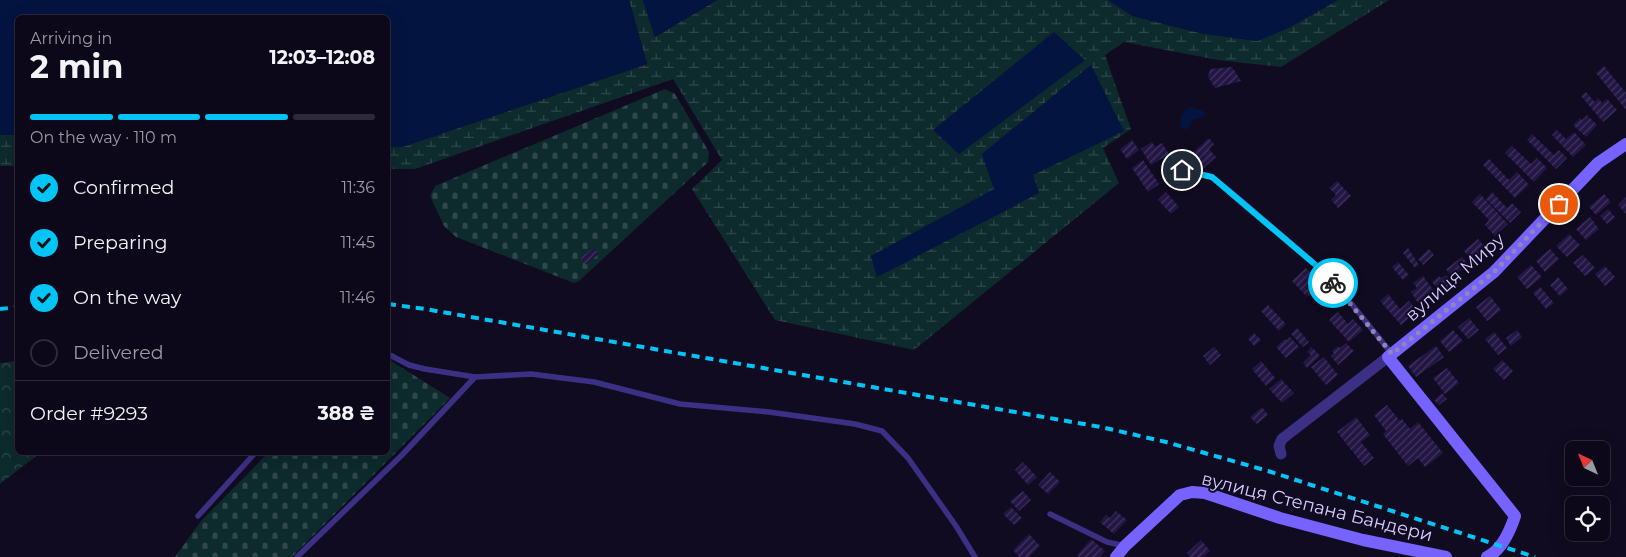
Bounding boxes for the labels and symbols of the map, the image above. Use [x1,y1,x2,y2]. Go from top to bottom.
pin [1161,149,1203,191]
pin [1538,183,1580,225]
street label: вулиця Миру [1401,228,1509,326]
courier [1308,258,1358,308]
north arrow [1565,441,1610,486]
street label: вулиця Степана Бандери [1199,468,1435,546]

